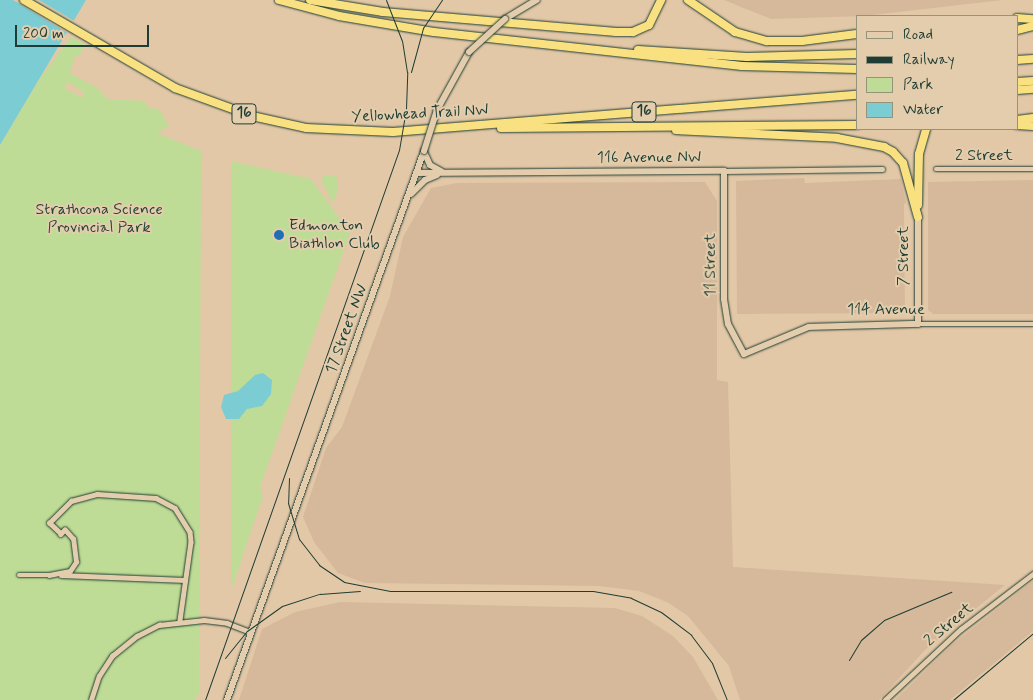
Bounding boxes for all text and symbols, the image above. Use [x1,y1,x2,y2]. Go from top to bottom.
scale bar [18,15,151,47]
legend [856,15,1018,130]
text: 200 m [23,24,64,44]
text: Road [903,25,933,45]
text: Railway [903,50,955,70]
text: Park [903,75,933,95]
road number: 16 [632,100,656,124]
text: Water [903,100,943,120]
street label: Yellowhead Trail NW [351,101,489,127]
road number: 16 [232,102,256,126]
street label: 2 Street [955,146,1013,166]
street label: 116 Avenue NW [597,148,701,168]
park label: Strathcona Science Provincial Park [34,200,164,238]
place label: Edmonton Biathlon Club [289,216,380,254]
street label: 7 Street [894,226,914,286]
marker: Edmonton Biathlon Club [273,229,285,241]
street label: 11 Street [701,233,721,297]
street label: 17 Street NW [322,282,372,376]
street label: 114 Avenue [847,300,925,320]
street label: 2 Street [921,599,977,651]

